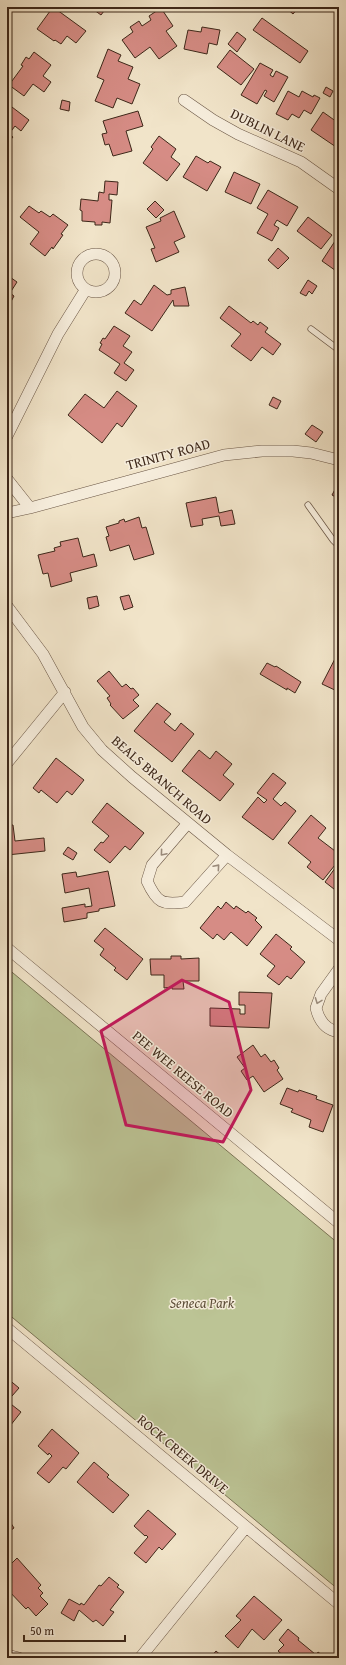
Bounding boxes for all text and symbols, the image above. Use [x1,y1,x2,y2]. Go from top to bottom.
street label: DUBLIN LANE [227,103,309,157]
street label: TRINITY ROAD [124,433,212,475]
street label: BEALS BRANCH ROAD [108,731,216,829]
one-way arrow [160,848,167,855]
one-way arrow [212,864,219,872]
one-way arrow [315,998,323,1005]
street label: PEE WEE REESE ROAD [128,1026,238,1122]
park label: Seneca Park [170,1293,235,1313]
street label: ROCK CREEK DRIVE [133,1410,233,1498]
scale bar [24,1617,125,1643]
text: 50 m [30,1622,54,1639]

